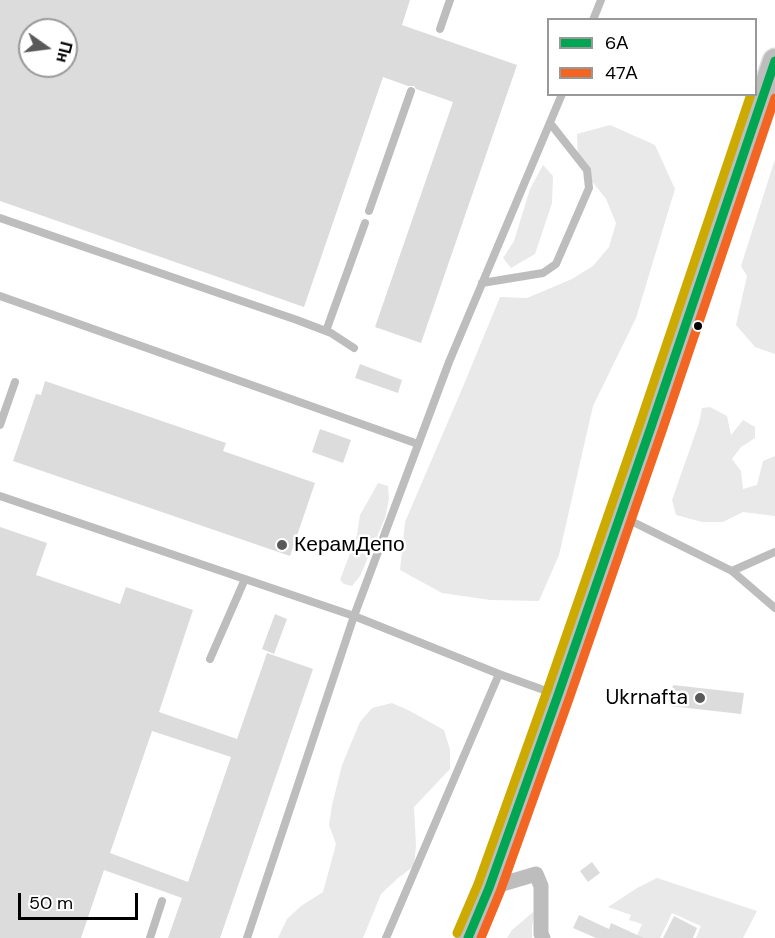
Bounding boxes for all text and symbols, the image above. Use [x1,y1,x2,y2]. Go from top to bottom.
north arrow [18,18,78,78]
legend [547,18,757,96]
text: 6А [605,31,628,55]
text: Пн [51,39,77,65]
text: 47А [605,61,638,85]
unlabelled marker [692,320,704,332]
place label: КерамДепо [294,532,405,558]
marker: КерамДепо [275,538,289,552]
place label: Ukrnafta [606,685,688,711]
marker: Ukrnafta [693,691,707,705]
scale bar [21,881,141,919]
text: 50 m [29,891,73,915]

